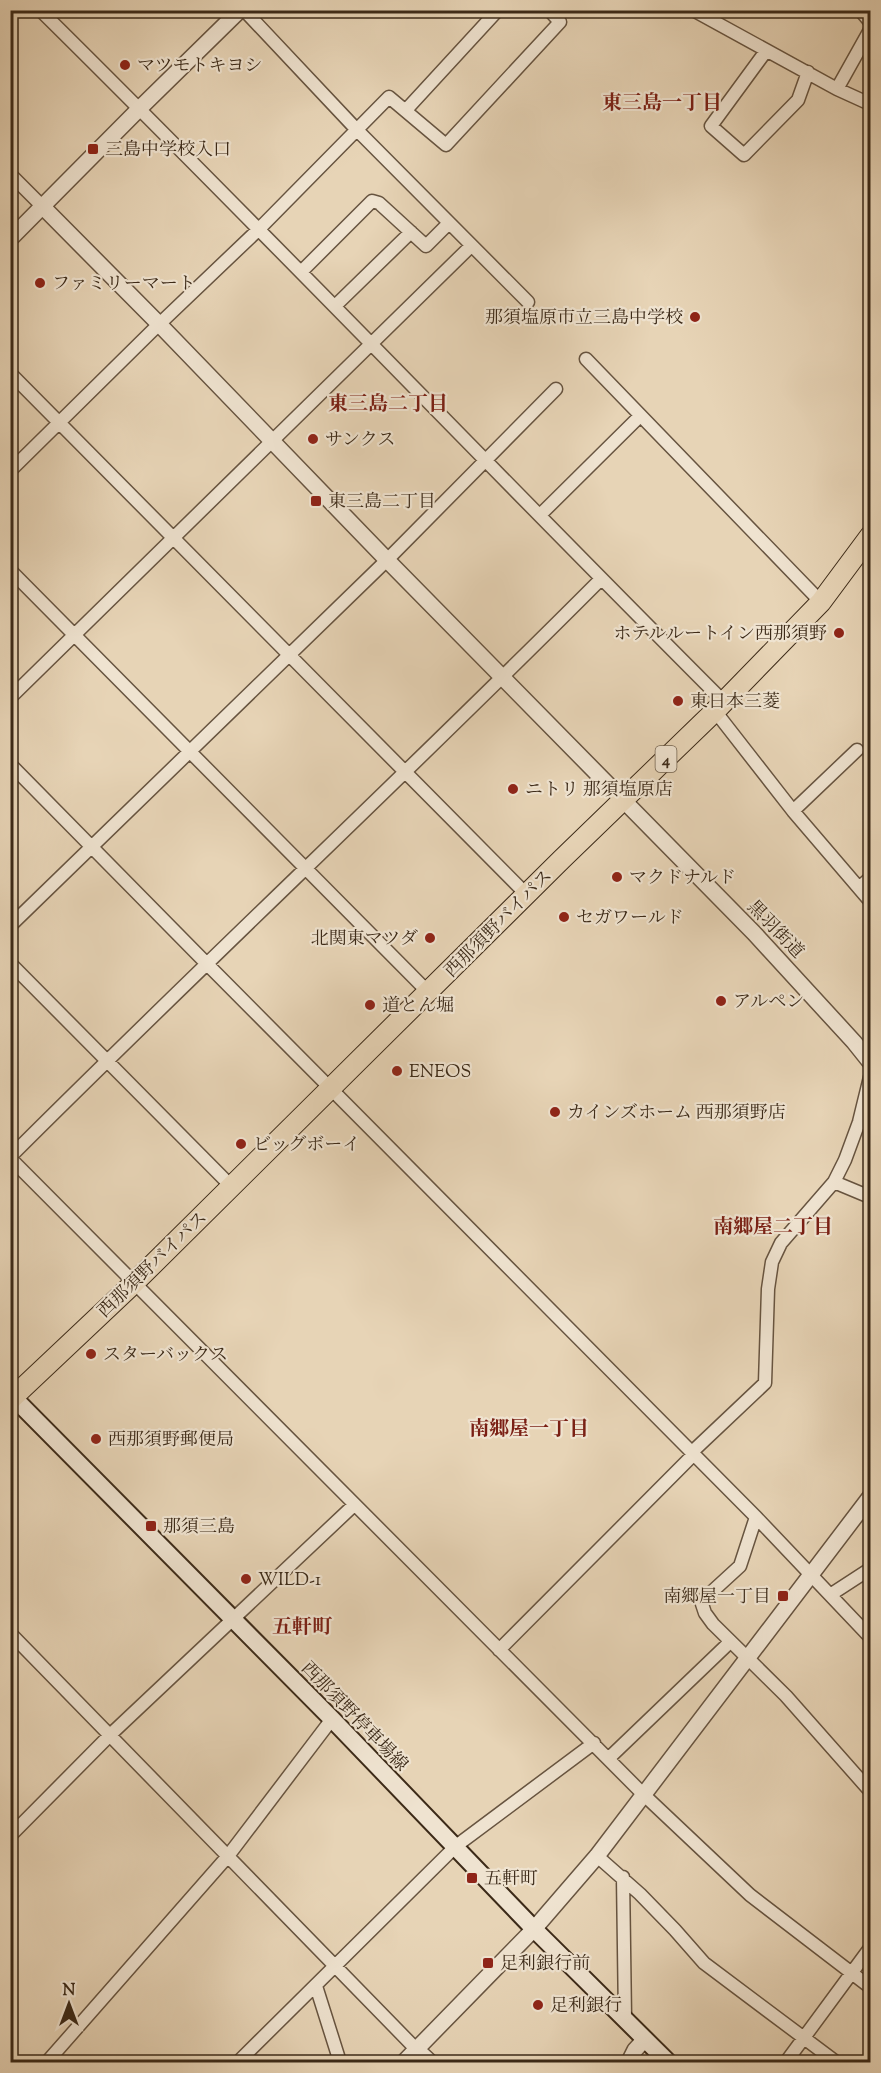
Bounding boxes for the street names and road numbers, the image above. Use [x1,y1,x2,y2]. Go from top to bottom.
road number: 4 [656,746,676,772]
street label: 西那須野バイパス [439,864,559,984]
street label: 黒羽街道 [740,895,809,965]
street label: 西那須野バイパス [93,1206,214,1325]
street label: 西那須野停車場線 [294,1657,413,1778]

